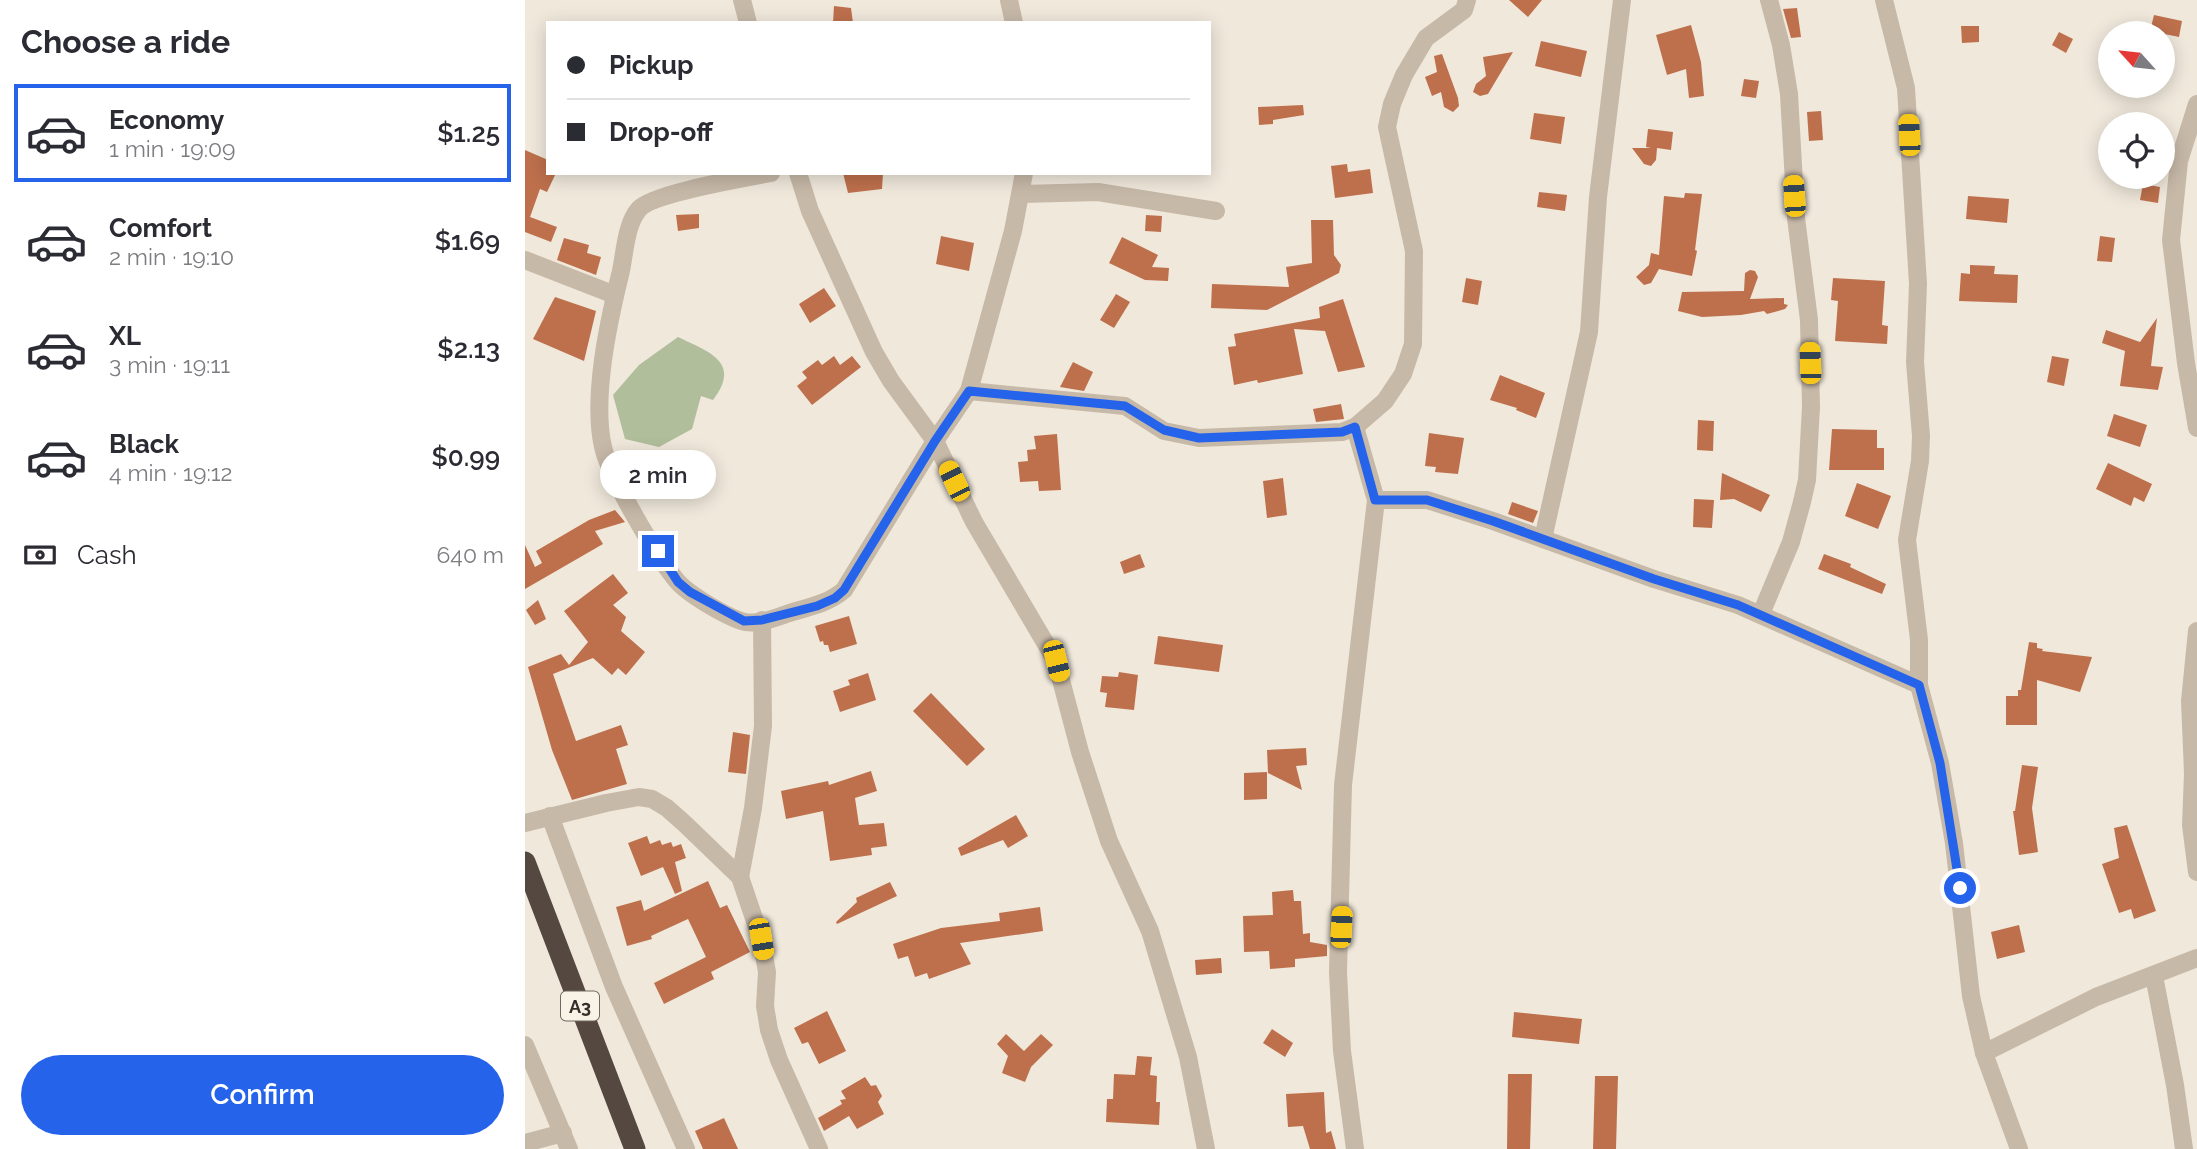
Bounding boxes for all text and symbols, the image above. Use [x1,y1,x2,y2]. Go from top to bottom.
north arrow [2098,21,2175,98]
map controls [2098,21,2175,189]
text: Choose a ride [21,23,230,60]
text: Pickup [609,50,694,80]
icon: car [25,102,88,165]
text: Economy [109,105,224,135]
button: locate [2098,112,2175,189]
car [1898,113,1921,157]
text: Drop-off [609,117,713,147]
text: $1.25 [437,118,500,148]
text: 1 min · 19:09 [109,135,236,162]
car [1783,174,1806,218]
icon: car [25,210,88,273]
text: Comfort [109,213,212,243]
text: $1.69 [435,226,500,256]
text: 2 min · 19:10 [109,243,234,270]
icon: car [25,318,88,381]
text: XL [109,321,141,351]
text: $2.13 [437,334,500,364]
car [1799,342,1822,384]
text: 3 min · 19:11 [109,351,230,378]
icon: car [25,426,88,489]
text: Black [109,429,179,459]
text: $0.99 [432,442,500,472]
callout: 2 min [600,449,716,498]
car [936,458,973,504]
text: 4 min · 19:12 [109,459,233,486]
text: 2 min [629,461,687,488]
route end [642,535,674,567]
icon: cash [21,536,59,574]
text: Cash [77,540,137,570]
text: 640 m [436,541,504,568]
car [1041,638,1072,684]
route start [1944,872,1976,904]
car [1330,905,1353,949]
car [748,916,775,962]
road number: A3 [561,992,599,1021]
button: Confirm [21,1055,504,1135]

